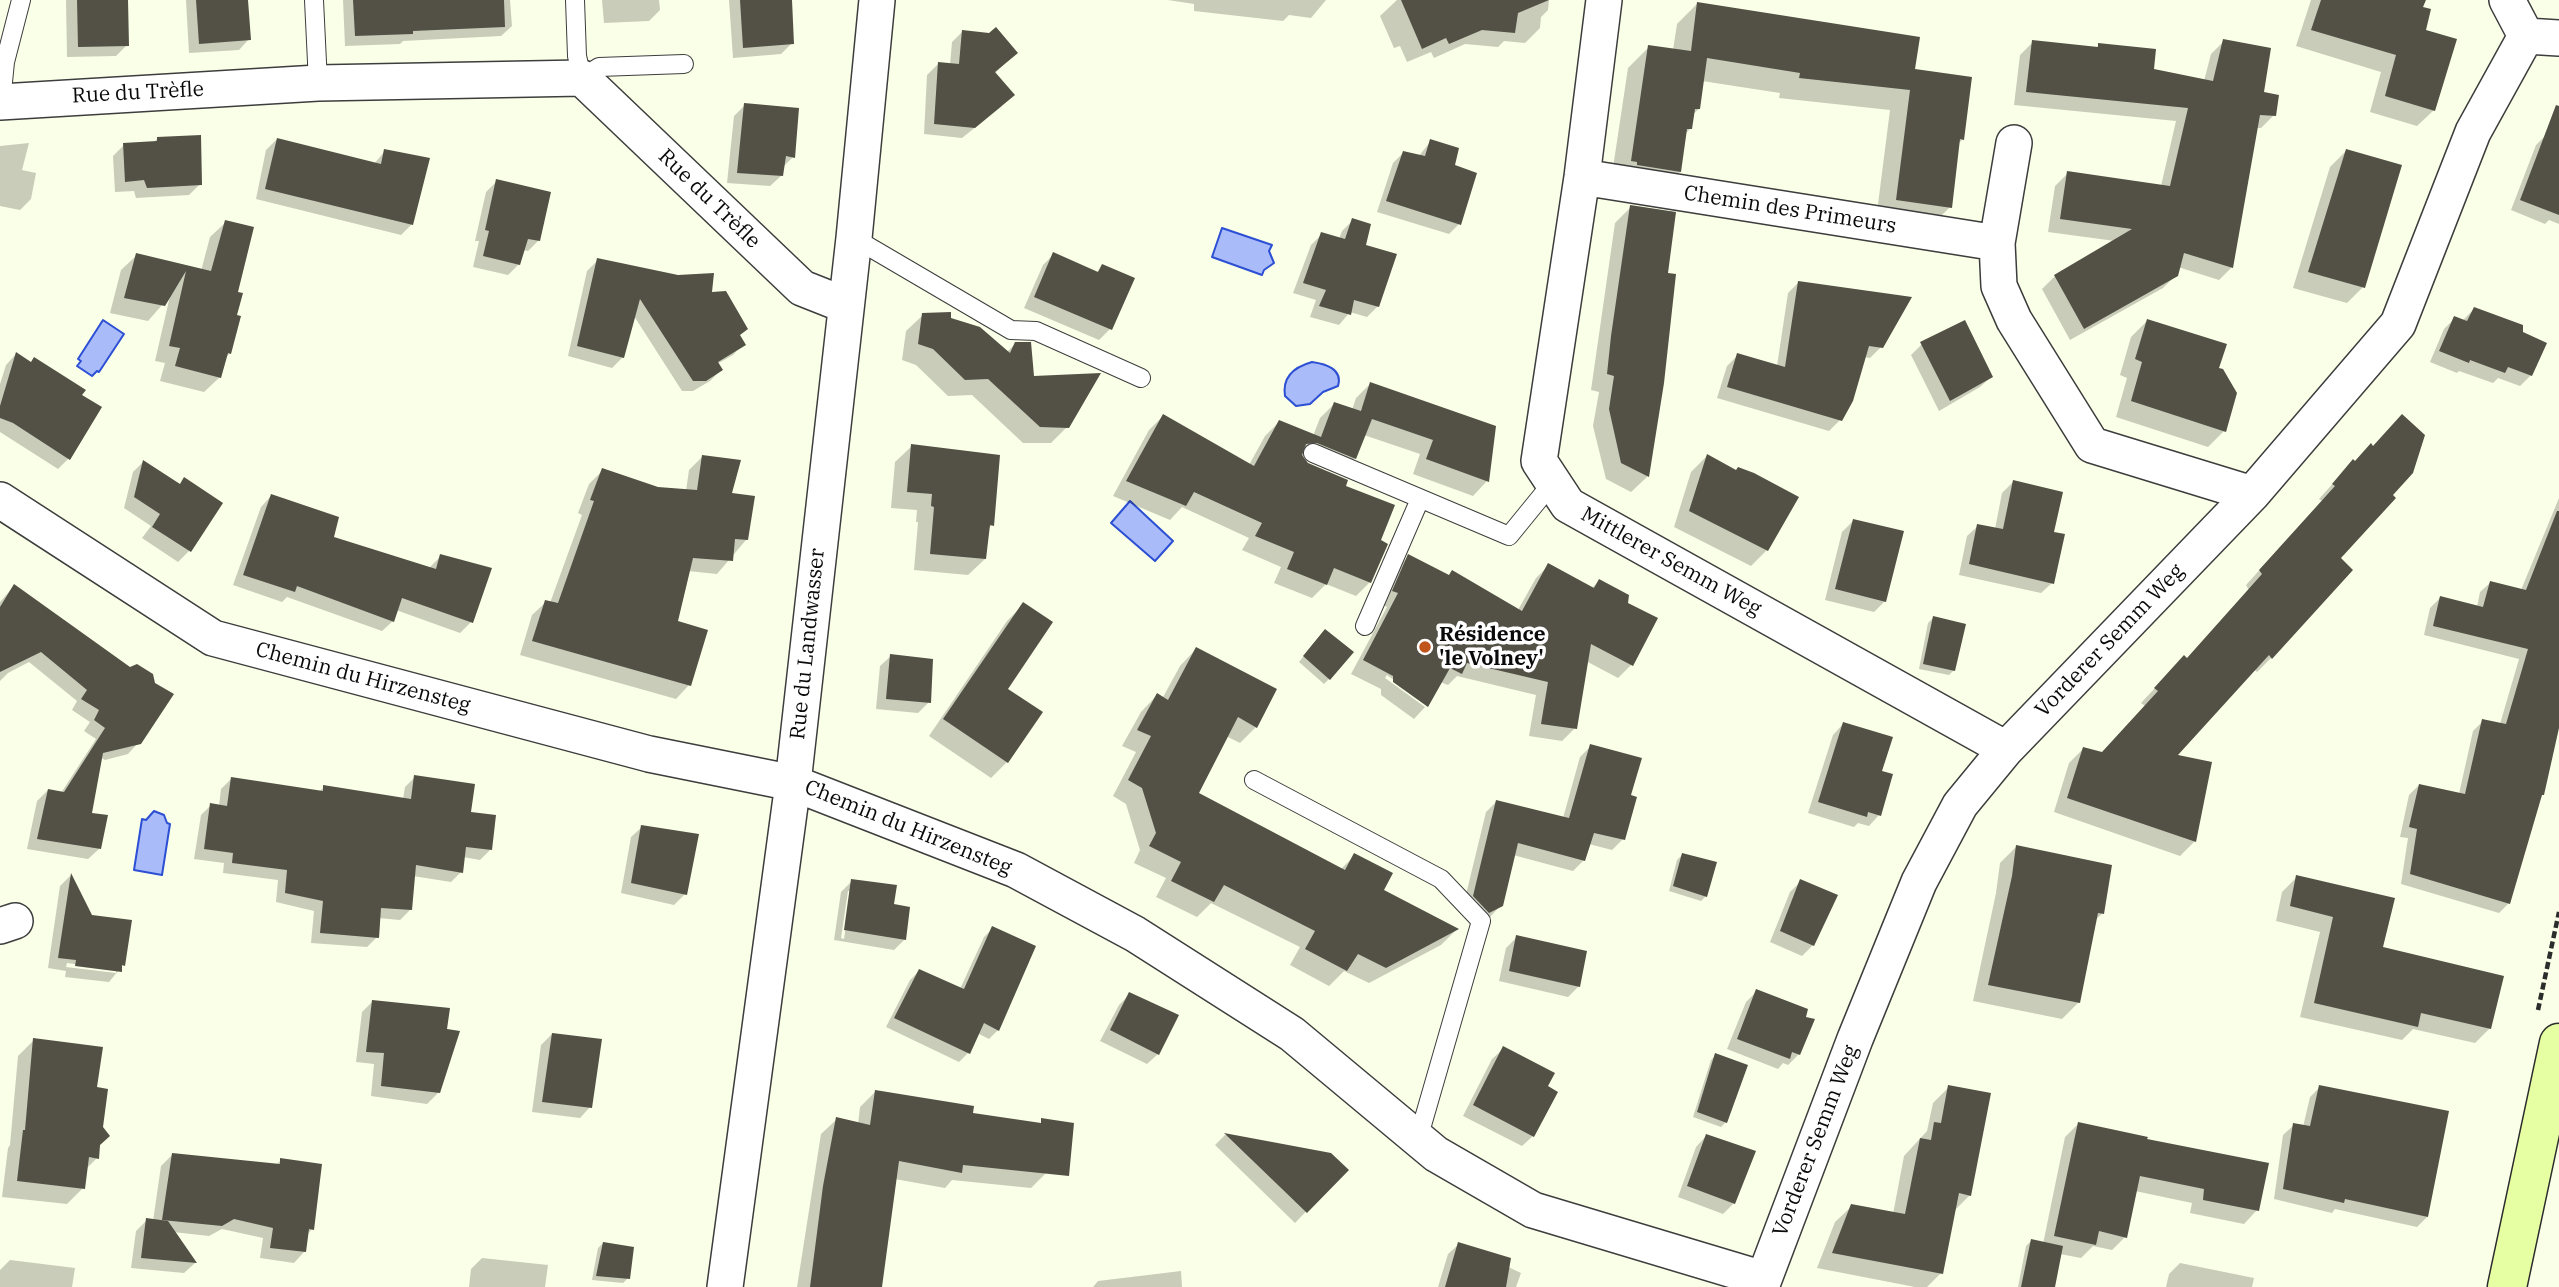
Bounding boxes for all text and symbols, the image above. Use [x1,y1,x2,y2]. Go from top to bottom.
street label: Rue du Trèfle [71,77,205,109]
street label: Rue du Trèfle [653,144,765,254]
street label: Chemin des Primeurs [1682,181,1898,239]
street label: Mittlerer Semm Weg [1576,502,1766,622]
street label: Rue du Landwasser [785,547,831,741]
street label: Vorderer Semm Weg [2030,559,2190,723]
place label: Résidence 'le Volney' [1439,622,1546,672]
street label: Chemin du Hirzensteg [253,637,473,719]
marker: Résidence 'le Volney' [1417,639,1433,655]
street label: Chemin du Hirzensteg [801,775,1015,881]
street label: Vorderer Semm Weg [1768,1042,1864,1240]

